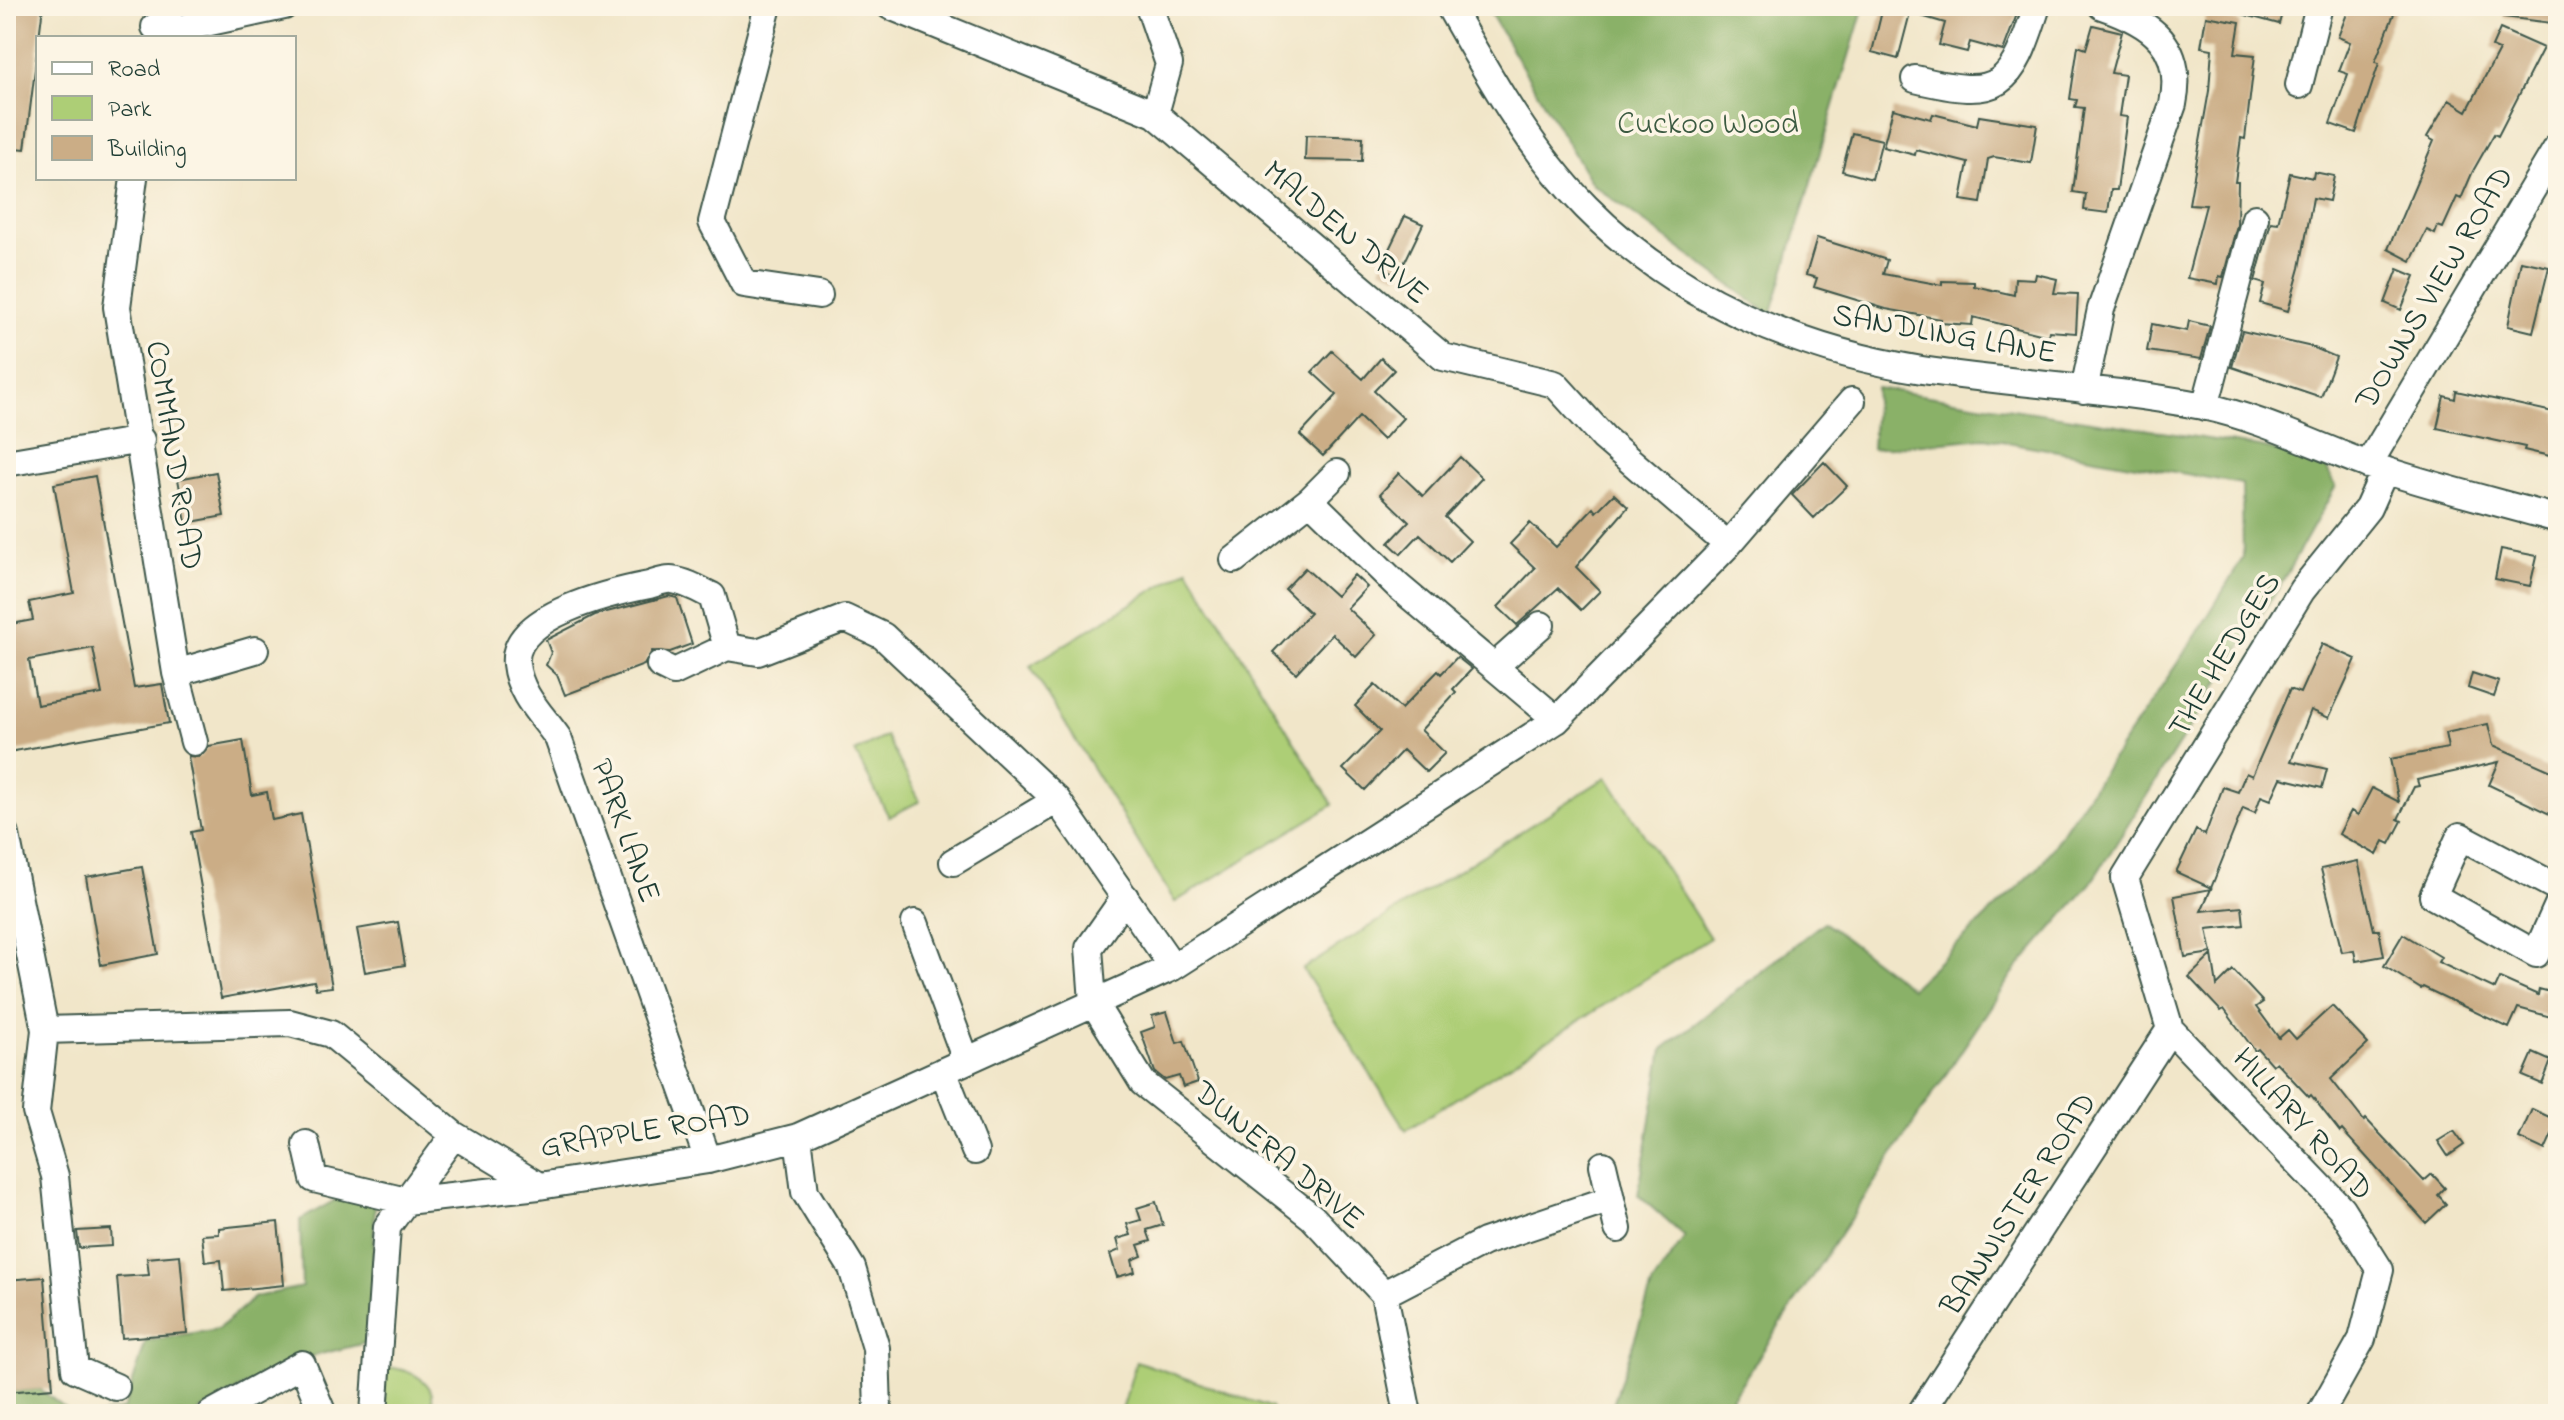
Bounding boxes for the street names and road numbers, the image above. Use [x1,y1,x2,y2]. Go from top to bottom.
street label: MALDEN DRIVE [1251,150,1438,317]
street label: DOWNS VIEW ROAD [2344,158,2527,420]
street label: SANDLING LANE [1829,293,2060,378]
street label: COMMAND ROAD [131,338,214,574]
street label: THE HEDGES [2158,564,2294,748]
street label: PARK LANE [576,753,671,910]
street label: HILLARY ROAD [2220,1038,2383,1212]
street label: DUNERA DRIVE [1181,1070,1374,1243]
street label: BANNISTER ROAD [1929,1084,2110,1327]
street label: GRAPPLE ROAD [537,1093,754,1172]

